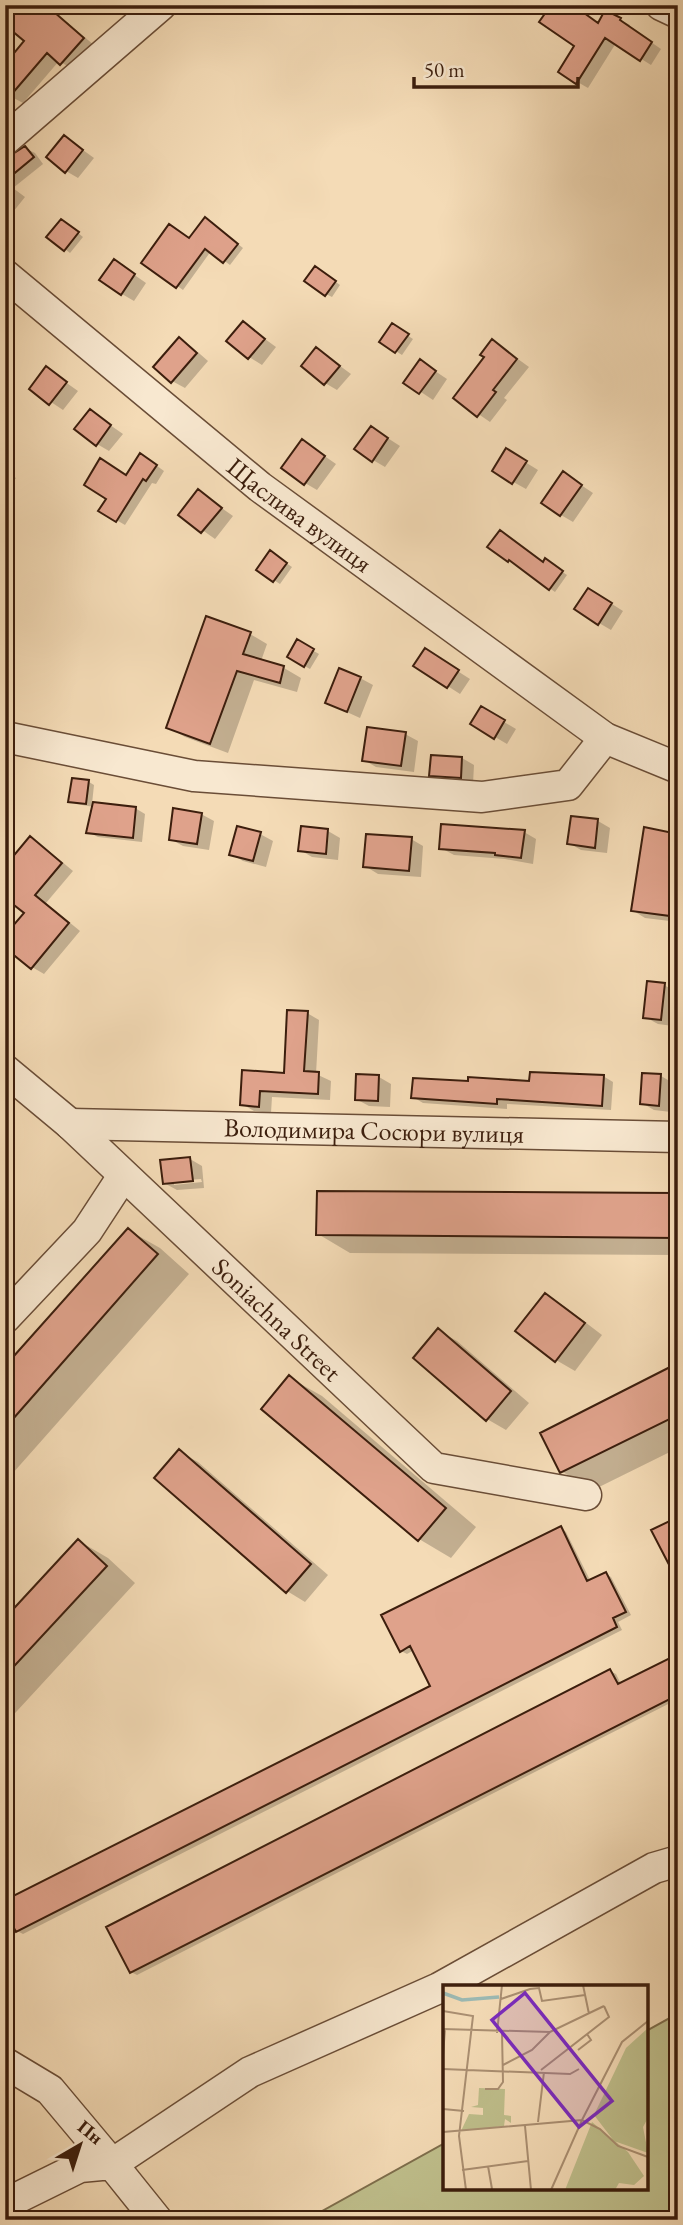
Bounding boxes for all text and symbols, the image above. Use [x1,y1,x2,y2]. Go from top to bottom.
scale bar [414,46,578,90]
text: 50 m [424,56,465,83]
street label: Щаслива вулиця [220,450,379,580]
street label: Володимира Сосюри вулиця [224,1110,524,1151]
street label: Soniachna Street [205,1250,349,1389]
inset map [443,1985,648,2190]
north arrow [46,2110,116,2180]
text: Пн [72,2114,108,2150]

